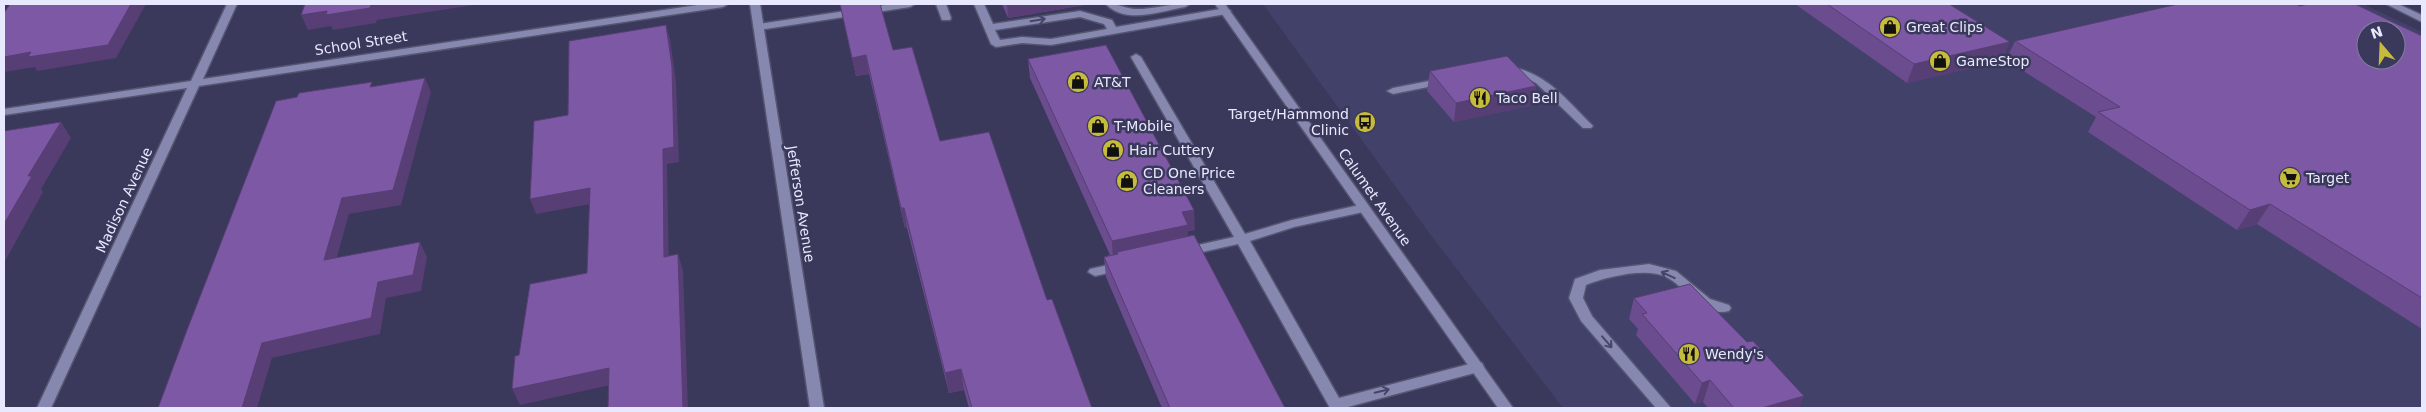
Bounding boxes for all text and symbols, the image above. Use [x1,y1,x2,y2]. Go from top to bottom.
one-way arrow [1029,15,1045,25]
shop icon: Great Clips [1878,15,1902,39]
place label: Great Clips [1906,19,1983,35]
north arrow [2356,20,2406,70]
text: N [2369,23,2385,42]
street label: School Street [314,28,409,58]
shop icon: GameStop [1928,49,1952,73]
place label: GameStop [1956,53,2030,69]
shop icon: AT&T [1066,70,1090,94]
place label: AT&T [1094,74,1131,90]
restaurant icon: Taco Bell [1468,86,1492,110]
place label: Taco Bell [1495,90,1558,106]
place label: Target/Hammond Clinic [1227,106,1349,138]
bus stop icon: Target/Hammond Clinic [1353,110,1377,134]
shop icon: T-Mobile [1086,114,1110,138]
place label: T-Mobile [1113,118,1172,134]
shop icon: Hair Cuttery [1101,138,1125,162]
place label: Hair Cuttery [1129,142,1214,158]
street label: Jefferson Avenue [784,144,818,264]
street label: Madison Avenue [93,145,155,255]
street label: Calumet Avenue [1335,145,1415,249]
place label: CD One Price Cleaners [1143,165,1235,197]
supermarket icon: Target [2278,166,2302,190]
shop icon: CD One Price Cleaners [1115,169,1139,193]
place label: Target [2305,170,2350,186]
one-way arrow [1661,269,1676,279]
one-way arrow [1602,336,1613,349]
restaurant icon: Wendy's [1677,342,1701,366]
place label: Wendy's [1705,346,1764,362]
one-way arrow [1374,386,1390,396]

